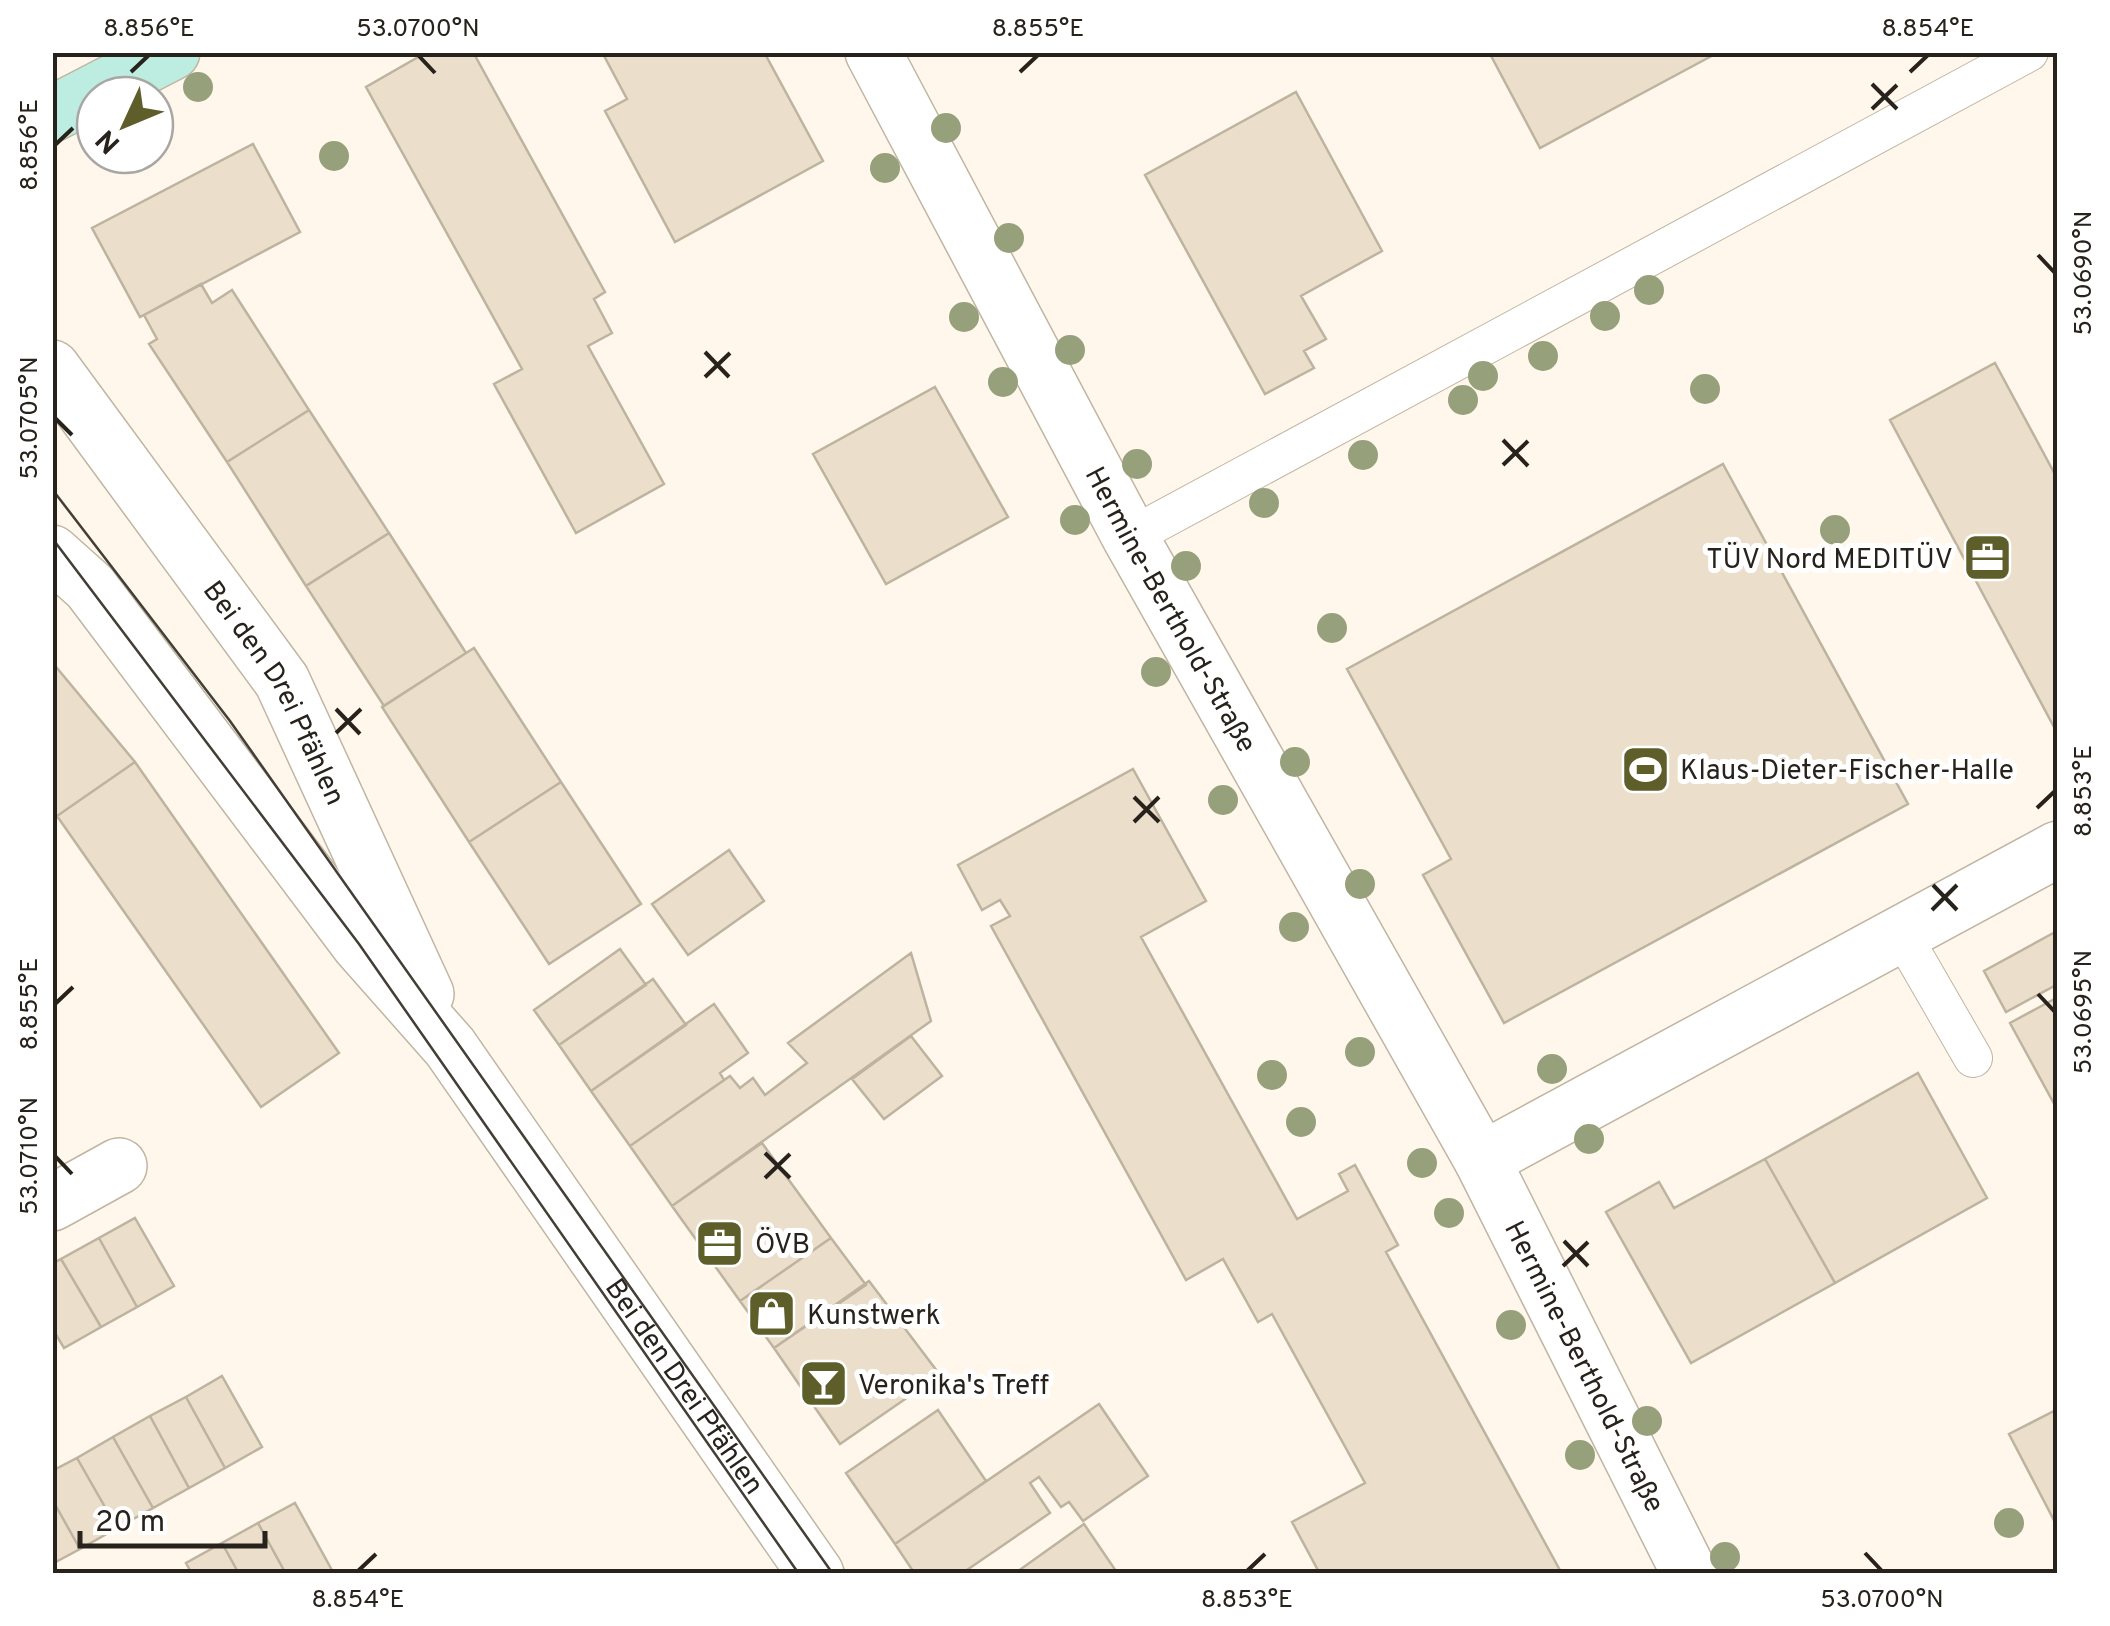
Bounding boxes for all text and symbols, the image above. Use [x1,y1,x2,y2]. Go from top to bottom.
text: 8.856°E [103,14,195,46]
text: 53.0700°N [356,14,480,46]
text: 8.855°E [992,14,1084,46]
text: 8.854°E [1882,14,1974,46]
north arrow [75,75,175,175]
text: 8.856°E [15,99,47,191]
text: N [89,121,129,160]
text: 53.0690°N [2069,211,2101,335]
text: 53.0705°N [15,356,47,480]
street label: Hermine-Berthold-Straße [1075,461,1263,760]
office icon: TÜV Nord MEDITÜV [1962,532,2014,584]
place label: TÜV Nord MEDITÜV [1706,541,1953,579]
street label: Bei den Drei Pfählen [193,575,352,812]
sports icon: Klaus-Dieter-Fischer-Halle [1619,743,1671,795]
text: 8.853°E [2069,745,2101,837]
place label: Klaus-Dieter-Fischer-Halle [1680,754,2014,790]
text: 53.0695°N [2069,950,2101,1074]
text: 8.855°E [15,958,47,1050]
text: 53.0710°N [15,1097,47,1215]
street label: Hermine-Berthold-Straße [1495,1216,1671,1519]
office icon: ÖVB [694,1217,746,1269]
place label: ÖVB [755,1226,810,1264]
street label: Bei den Drei Pfählen [595,1273,770,1503]
shop icon: Kunstwerk [746,1288,798,1340]
place label: Kunstwerk [807,1299,941,1335]
bar icon: Veronika's Treff [797,1358,849,1410]
place label: Veronika's Treff [858,1369,1049,1405]
scale bar [80,1486,265,1548]
text: 20 m [95,1505,165,1542]
text: 8.854°E [312,1585,404,1617]
text: 8.853°E [1201,1585,1293,1617]
text: 53.0700°N [1820,1585,1944,1617]

